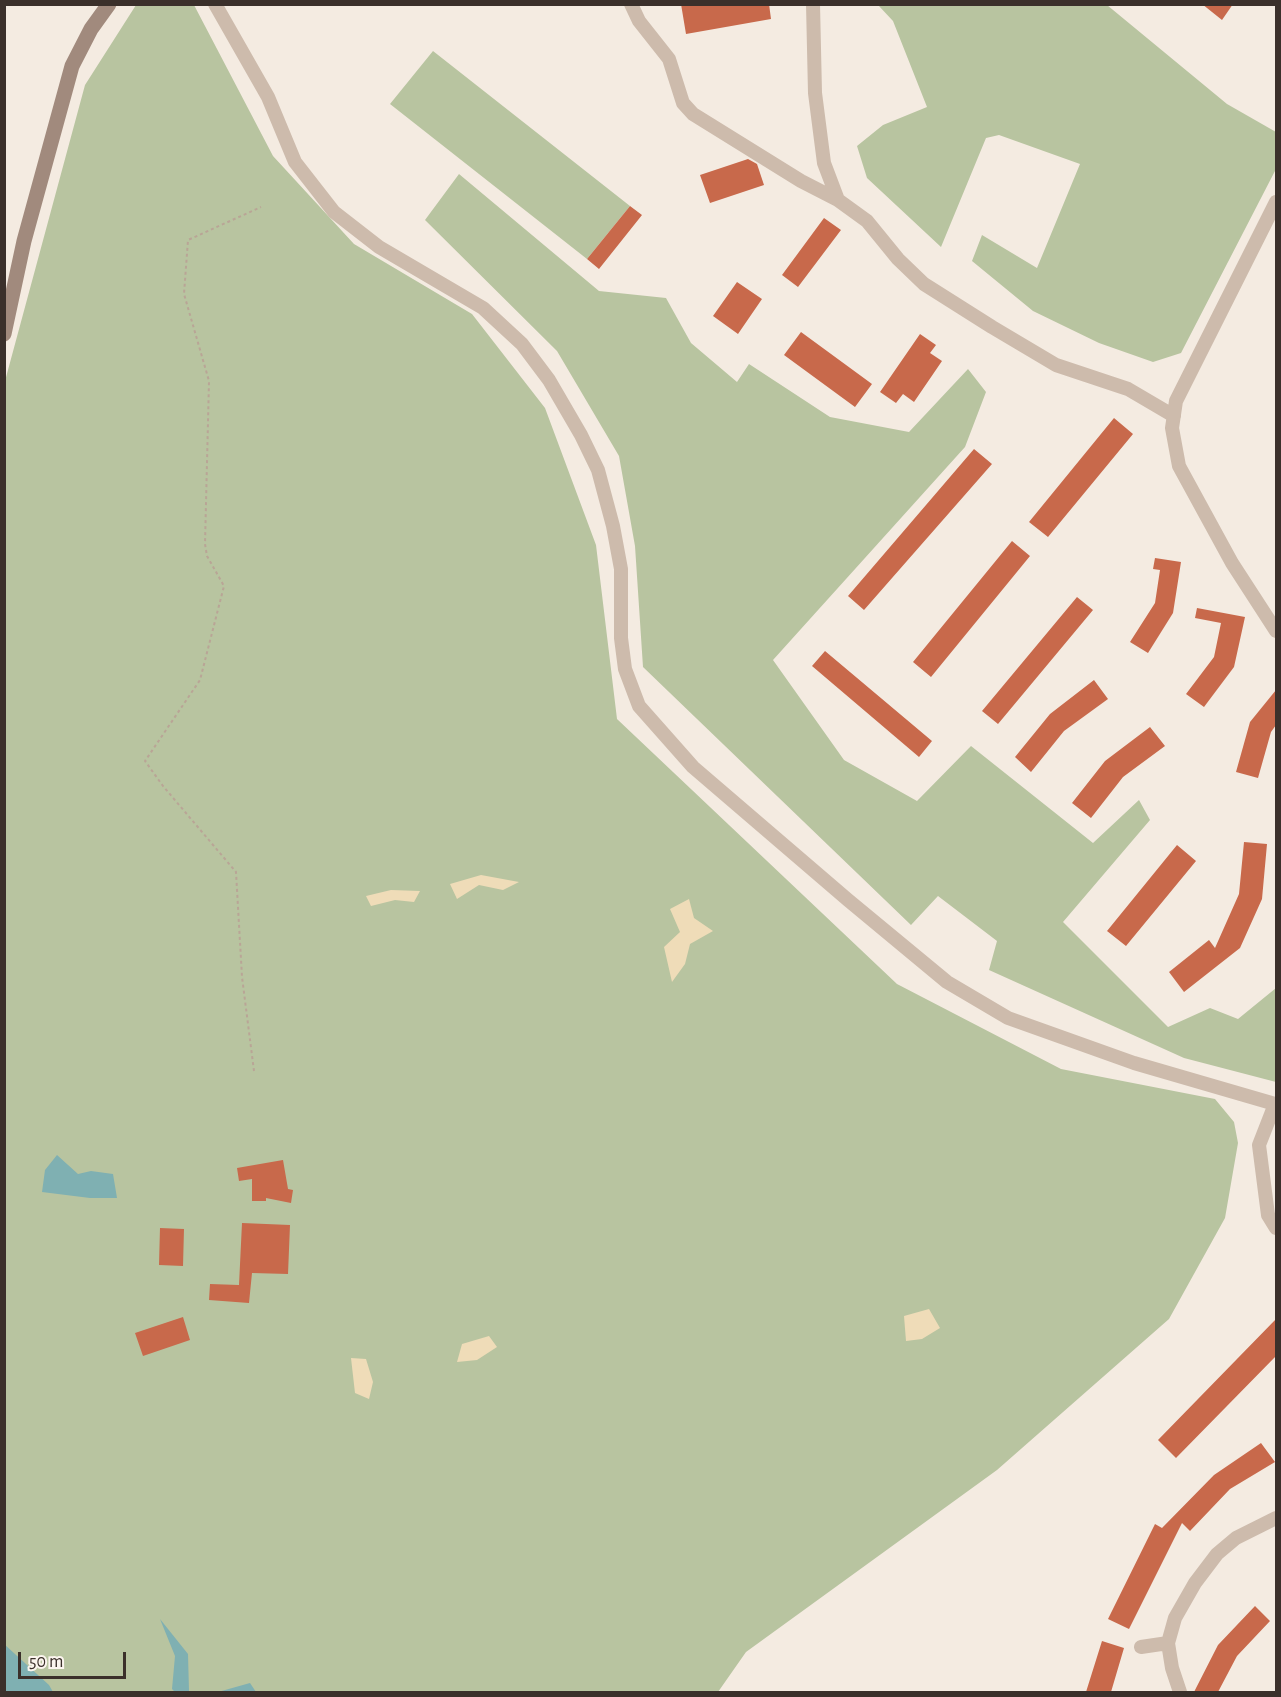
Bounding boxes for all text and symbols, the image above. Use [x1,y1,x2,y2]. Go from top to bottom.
scale bar [21,1640,129,1678]
text: 50 m [29,1653,63,1671]

